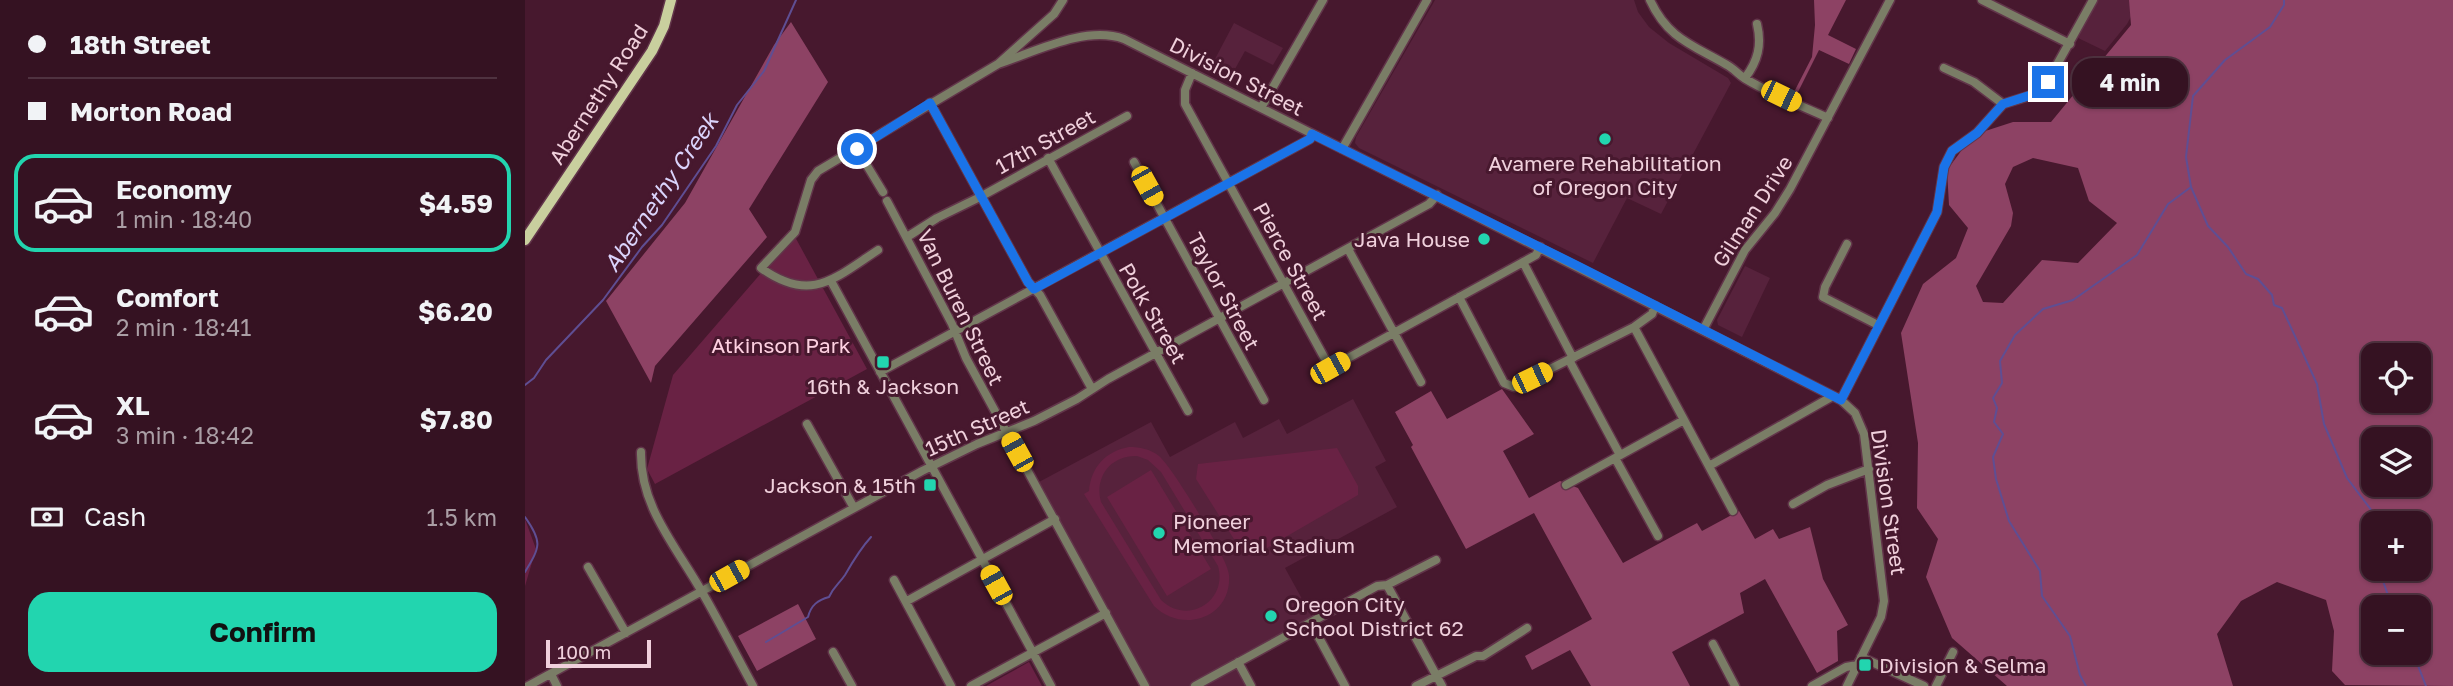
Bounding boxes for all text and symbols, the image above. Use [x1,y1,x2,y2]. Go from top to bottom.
street label: Abernethy Road [543,19,653,169]
text: 18th Street [70,29,211,60]
street label: Division Street [1165,31,1309,121]
callout: 4 min [2073,57,2188,106]
route end [2032,66,2064,98]
text: 4 min [2100,68,2160,96]
car [1758,77,1805,115]
text: Morton Road [70,96,232,127]
street label: 17th Street [991,103,1099,179]
water label: Abernethy Creek [597,106,724,276]
marker: Avamere Rehabilitation of Oregon City [1597,131,1613,147]
route start [841,133,873,165]
place label: Avamere Rehabilitation of Oregon City [1488,150,1722,200]
street label: Gilman Drive [1706,150,1798,272]
car [1128,163,1167,209]
icon: car [32,172,95,235]
text: Economy [116,174,232,205]
text: $4.59 [419,188,493,219]
street label: Pierce Street [1248,198,1334,324]
text: 1 min · 18:40 [116,205,252,233]
street label: Van Buren Street [912,225,1010,389]
place label: Java House [1354,226,1470,252]
street label: Taylor Street [1182,228,1266,354]
marker: Java House [1476,231,1492,247]
street label: Polk Street [1114,258,1192,368]
icon: car [32,280,95,343]
text: Comfort [116,282,219,313]
text: $6.20 [418,296,493,327]
text: 2 min · 18:41 [116,313,251,341]
park label: Atkinson Park [711,332,851,358]
map controls [2361,343,2431,665]
button: locate [2361,343,2431,413]
car [1307,349,1354,387]
marker: 16th & Jackson [875,354,891,370]
car [1509,359,1556,397]
place label: 16th & Jackson [807,373,959,399]
icon: car [32,388,95,451]
text: XL [116,390,150,421]
street label: 15th Street [921,393,1033,461]
text: $7.80 [420,404,493,435]
text: 3 min · 18:42 [116,421,254,449]
street label: Division Street [1866,427,1912,577]
button: layers [2361,427,2431,497]
car [998,429,1037,475]
place label: Jackson & 15th [764,472,916,498]
marker: Jackson & 15th [922,477,938,493]
icon: cash [28,498,66,536]
text: Cash [84,501,146,532]
text: 1.5 km [427,503,497,531]
place label: Pioneer Memorial Stadium [1173,508,1355,558]
button: + [2361,511,2431,581]
marker: Pioneer Memorial Stadium [1151,525,1167,541]
car [706,557,753,595]
car [977,562,1016,608]
place label: Oregon City School District 62 [1285,591,1464,641]
button: Confirm [28,592,497,672]
button: − [2361,595,2431,665]
marker: Oregon City School District 62 [1263,608,1279,624]
scale bar [546,637,651,669]
text: 100 m [557,640,611,663]
place label: Division & Selma [1879,652,2046,678]
marker: Division & Selma [1857,657,1873,673]

